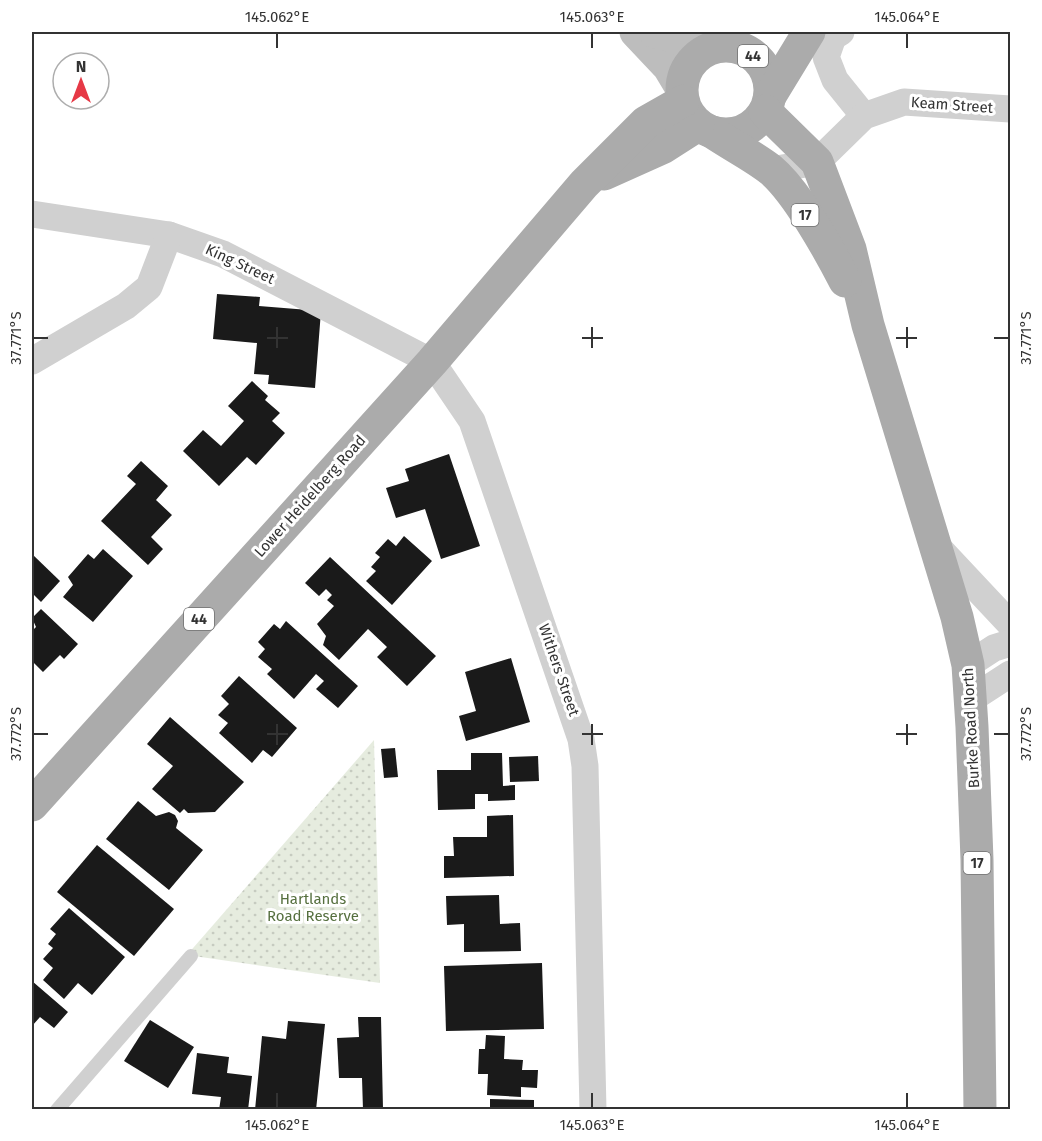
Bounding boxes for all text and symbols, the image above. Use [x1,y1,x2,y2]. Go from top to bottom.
text: 145.062°E [245,8,309,26]
text: 145.063°E [560,8,624,26]
text: 145.064°E [874,8,940,26]
road number: 44 [738,45,768,67]
north arrow [51,51,111,111]
text: N [76,57,86,76]
street label: Keam Street [910,93,994,117]
road number: 17 [792,204,818,226]
street label: King Street [203,240,278,288]
text: 37.771°S [7,311,25,365]
text: 37.771°S [1017,311,1035,365]
street label: Lower Heidelberg Road [251,431,369,561]
road number: 44 [184,608,214,630]
street label: Withers Street [535,622,583,719]
street label: Burke Road North [959,667,983,789]
text: 37.772°S [7,707,25,761]
text: 37.772°S [1017,707,1035,761]
road number: 17 [964,852,990,874]
park label: Hartlands Road Reserve [267,890,359,925]
text: 145.062°E [245,1116,309,1134]
text: 145.063°E [560,1116,624,1134]
text: 145.064°E [874,1116,940,1134]

